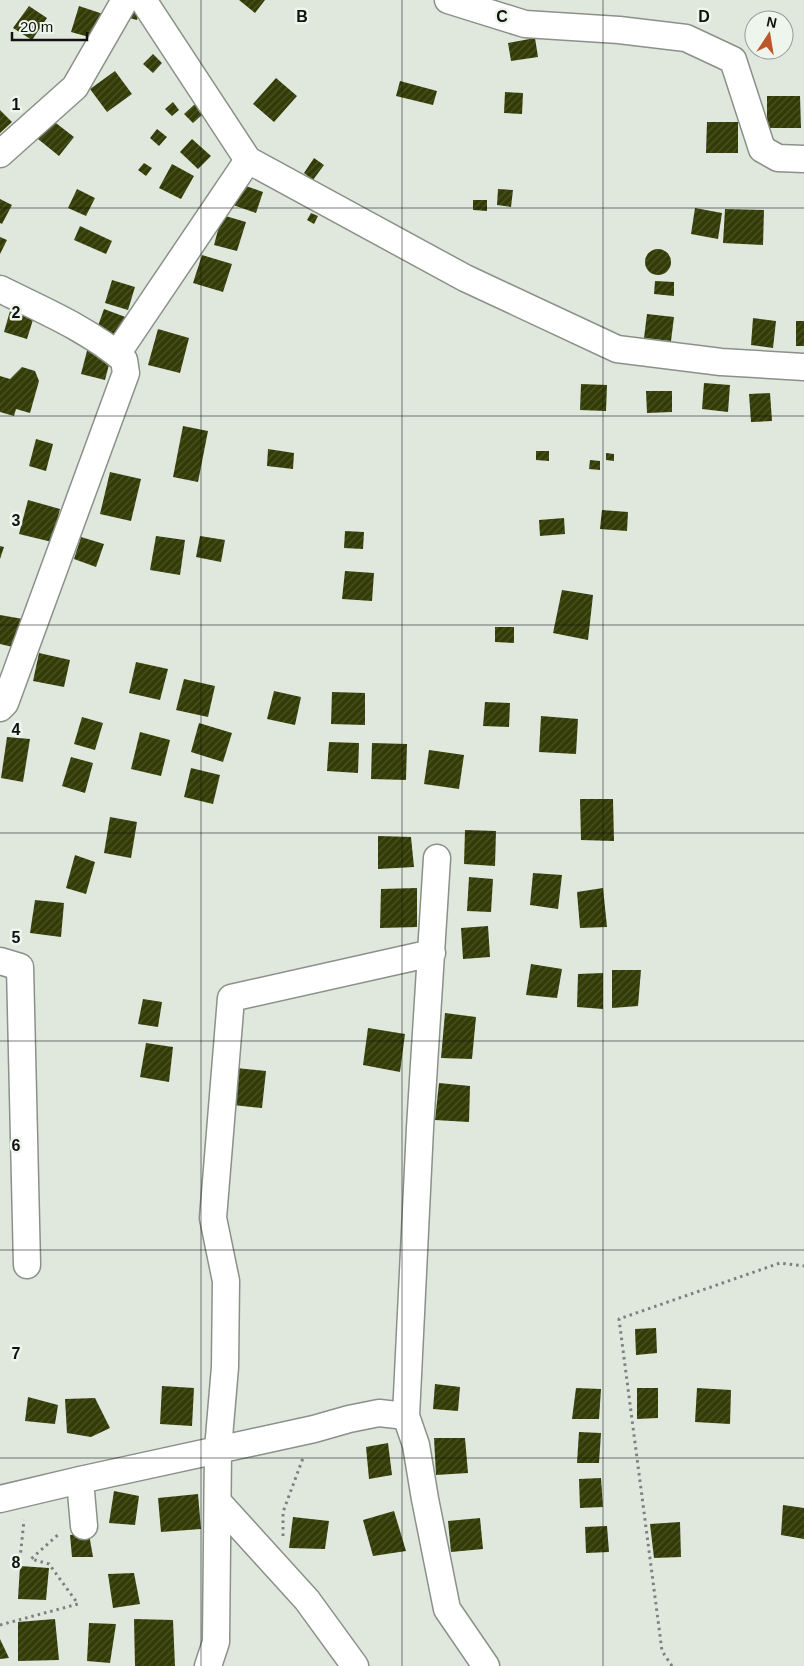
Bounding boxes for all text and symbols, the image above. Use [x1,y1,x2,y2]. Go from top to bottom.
text: B [296,8,308,25]
text: C [496,8,508,25]
text: D [698,8,710,25]
scale bar [12,10,88,42]
north arrow [744,10,794,60]
text: N [765,13,778,31]
text: 20 m [20,18,53,35]
text: 1 [12,96,21,113]
text: 2 [12,304,21,321]
text: 3 [12,512,21,529]
text: 4 [12,721,21,738]
text: 5 [12,929,21,946]
text: 6 [12,1137,21,1154]
text: 7 [12,1345,21,1362]
text: 8 [12,1554,21,1571]

